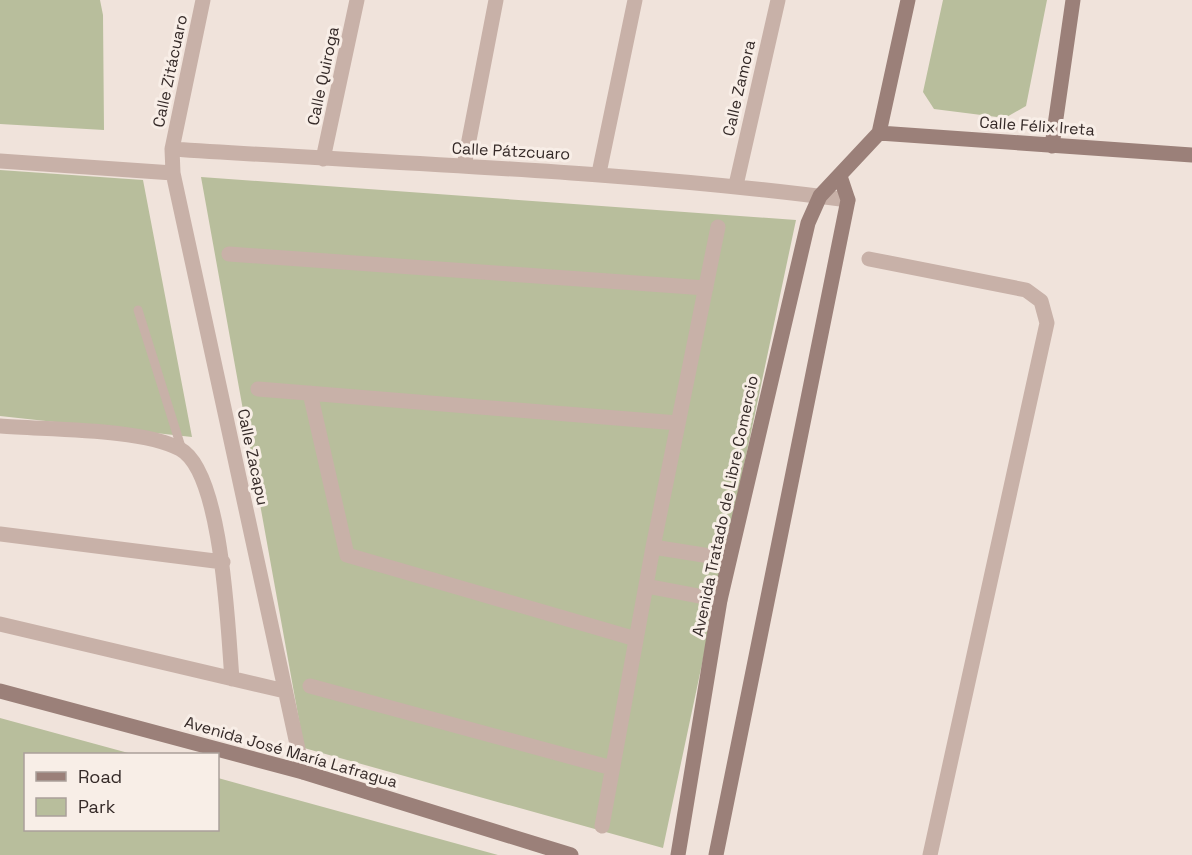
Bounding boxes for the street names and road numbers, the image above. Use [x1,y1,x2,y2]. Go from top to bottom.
street label: Calle Zitácuaro [148,13,192,129]
street label: Calle Quiroga [302,25,344,127]
street label: Calle Zamora [718,38,760,138]
street label: Calle Félix Ireta [979,111,1095,141]
street label: Calle Pátzcuaro [451,137,571,165]
street label: Avenida Tratado de Libre Comercio [687,374,763,638]
street label: Calle Zacapu [233,407,273,507]
street label: Avenida José María Lafragua [182,711,400,793]

